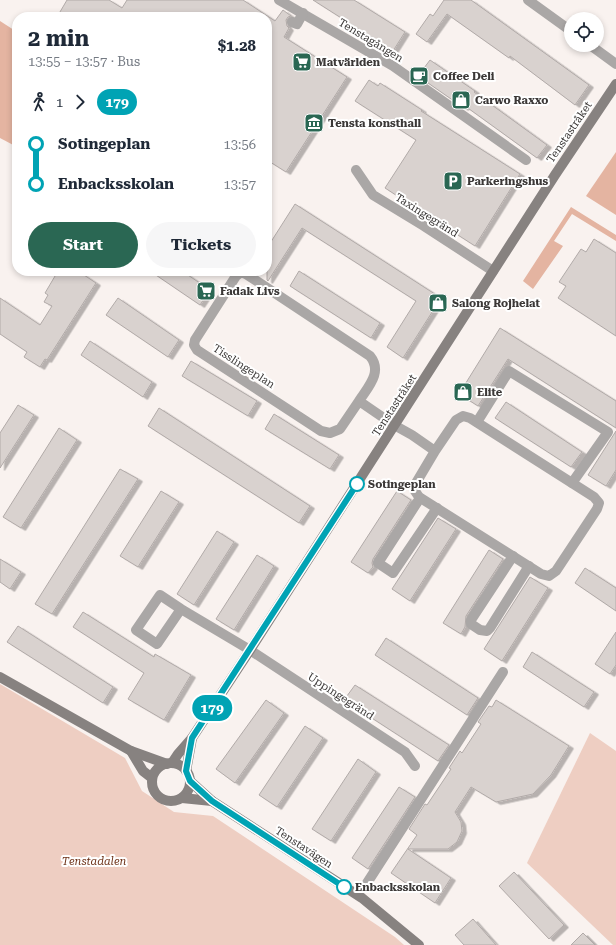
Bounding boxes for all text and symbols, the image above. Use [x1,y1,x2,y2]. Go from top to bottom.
map controls [564,12,604,52]
button: locate [564,12,604,52]
street label: Tenstagången [336,16,405,65]
text: 2 min [28,26,89,51]
text: $1.28 [218,37,256,55]
supermarket icon: Matvärlden [291,51,313,73]
text: 13:55 – 13:57 · Bus [28,54,140,69]
place label: Matvärlden [316,56,381,69]
cafe icon: Coffee Deli [408,65,430,87]
place label: Coffee Deli [433,70,495,83]
shop icon: Carwo Raxxo [450,89,472,111]
icon: walk [28,91,50,113]
icon: forward [69,91,91,113]
text: 179 [105,94,129,110]
place label: Carwo Raxxo [475,94,548,107]
text: 1 [56,95,63,110]
street label: Tenstastråket [544,99,595,166]
museum icon: Tensta konsthall [303,112,325,134]
place label: Tensta konsthall [328,117,422,130]
text: Sotingeplan [58,135,150,153]
text: 13:56 [224,137,256,152]
parking icon: Parkeringshus [442,170,464,192]
text: Enbacksskolan [58,175,174,193]
place label: Parkeringshus [467,175,549,188]
text: 13:57 [224,177,256,192]
street label: Taxingegränd [393,191,461,240]
button: Start [28,222,138,268]
button: Tickets [146,222,256,268]
supermarket icon: Fadak Livs [195,280,217,302]
place label: Fadak Livs [220,285,280,298]
shop icon: Salong Rojhelat [427,292,449,314]
place label: Salong Rojhelat [452,297,540,310]
street label: Tisslingeplan [210,342,277,391]
street label: Tenstastråket [369,372,419,439]
shop icon: Elite [452,381,474,403]
place label: Elite [477,386,503,399]
marker: Sotingeplan [349,476,365,492]
place label: Sotingeplan [368,478,436,491]
street label: Uppingegränd [305,670,376,723]
line badge: 179 [189,695,235,721]
text: 179 [200,700,224,716]
street label: Tenstavägen [273,824,335,871]
park label: Tenstadalen [62,855,126,868]
marker: Enbacksskolan [336,879,352,895]
place label: Enbacksskolan [355,881,441,894]

